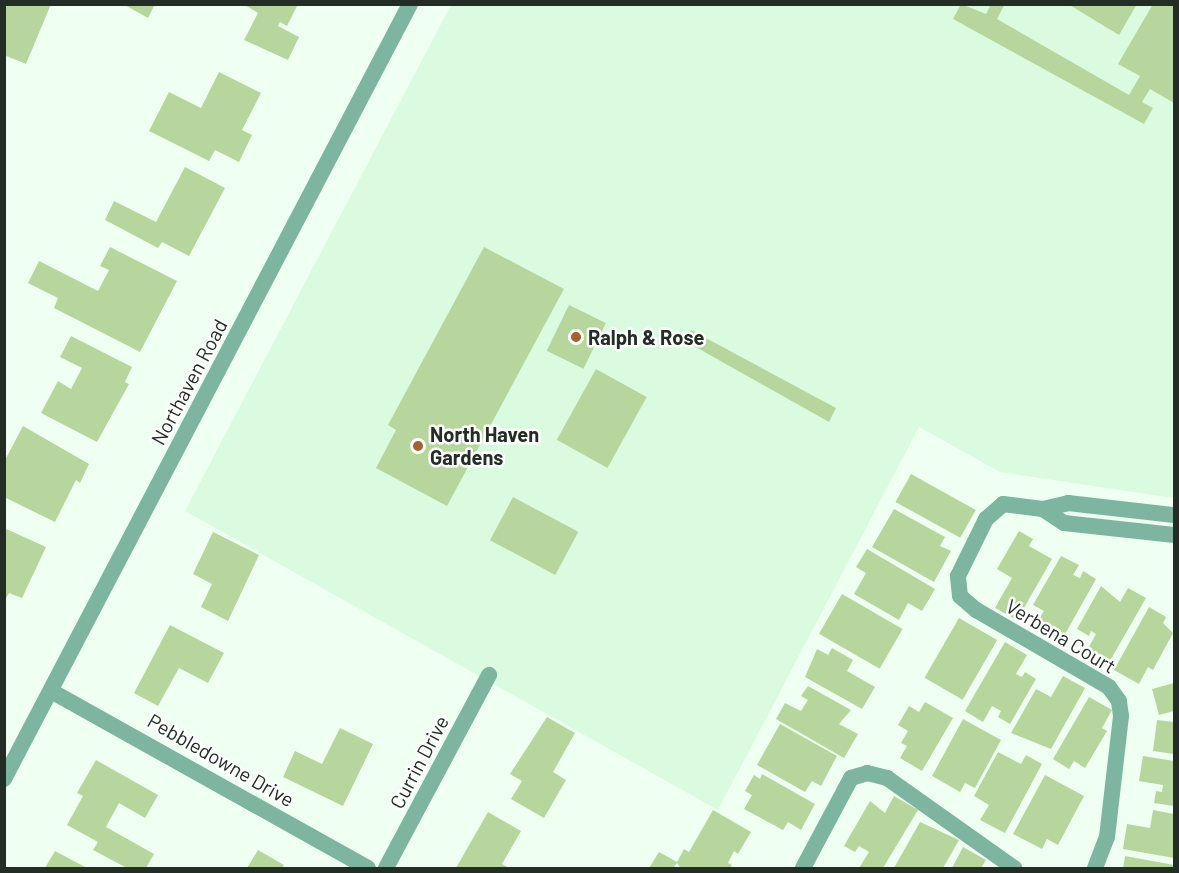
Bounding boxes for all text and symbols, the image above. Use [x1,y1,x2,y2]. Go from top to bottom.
street label: Northaven Road [146,315,232,449]
place label: Ralph & Rose [588,325,704,349]
marker: Ralph & Rose [569,330,583,344]
place label: North Haven Gardens [430,422,539,469]
marker: North Haven Gardens [411,439,425,453]
street label: Verbena Court [1002,594,1120,678]
street label: Pebbledowne Drive [144,708,298,812]
street label: Currin Drive [384,711,454,813]

